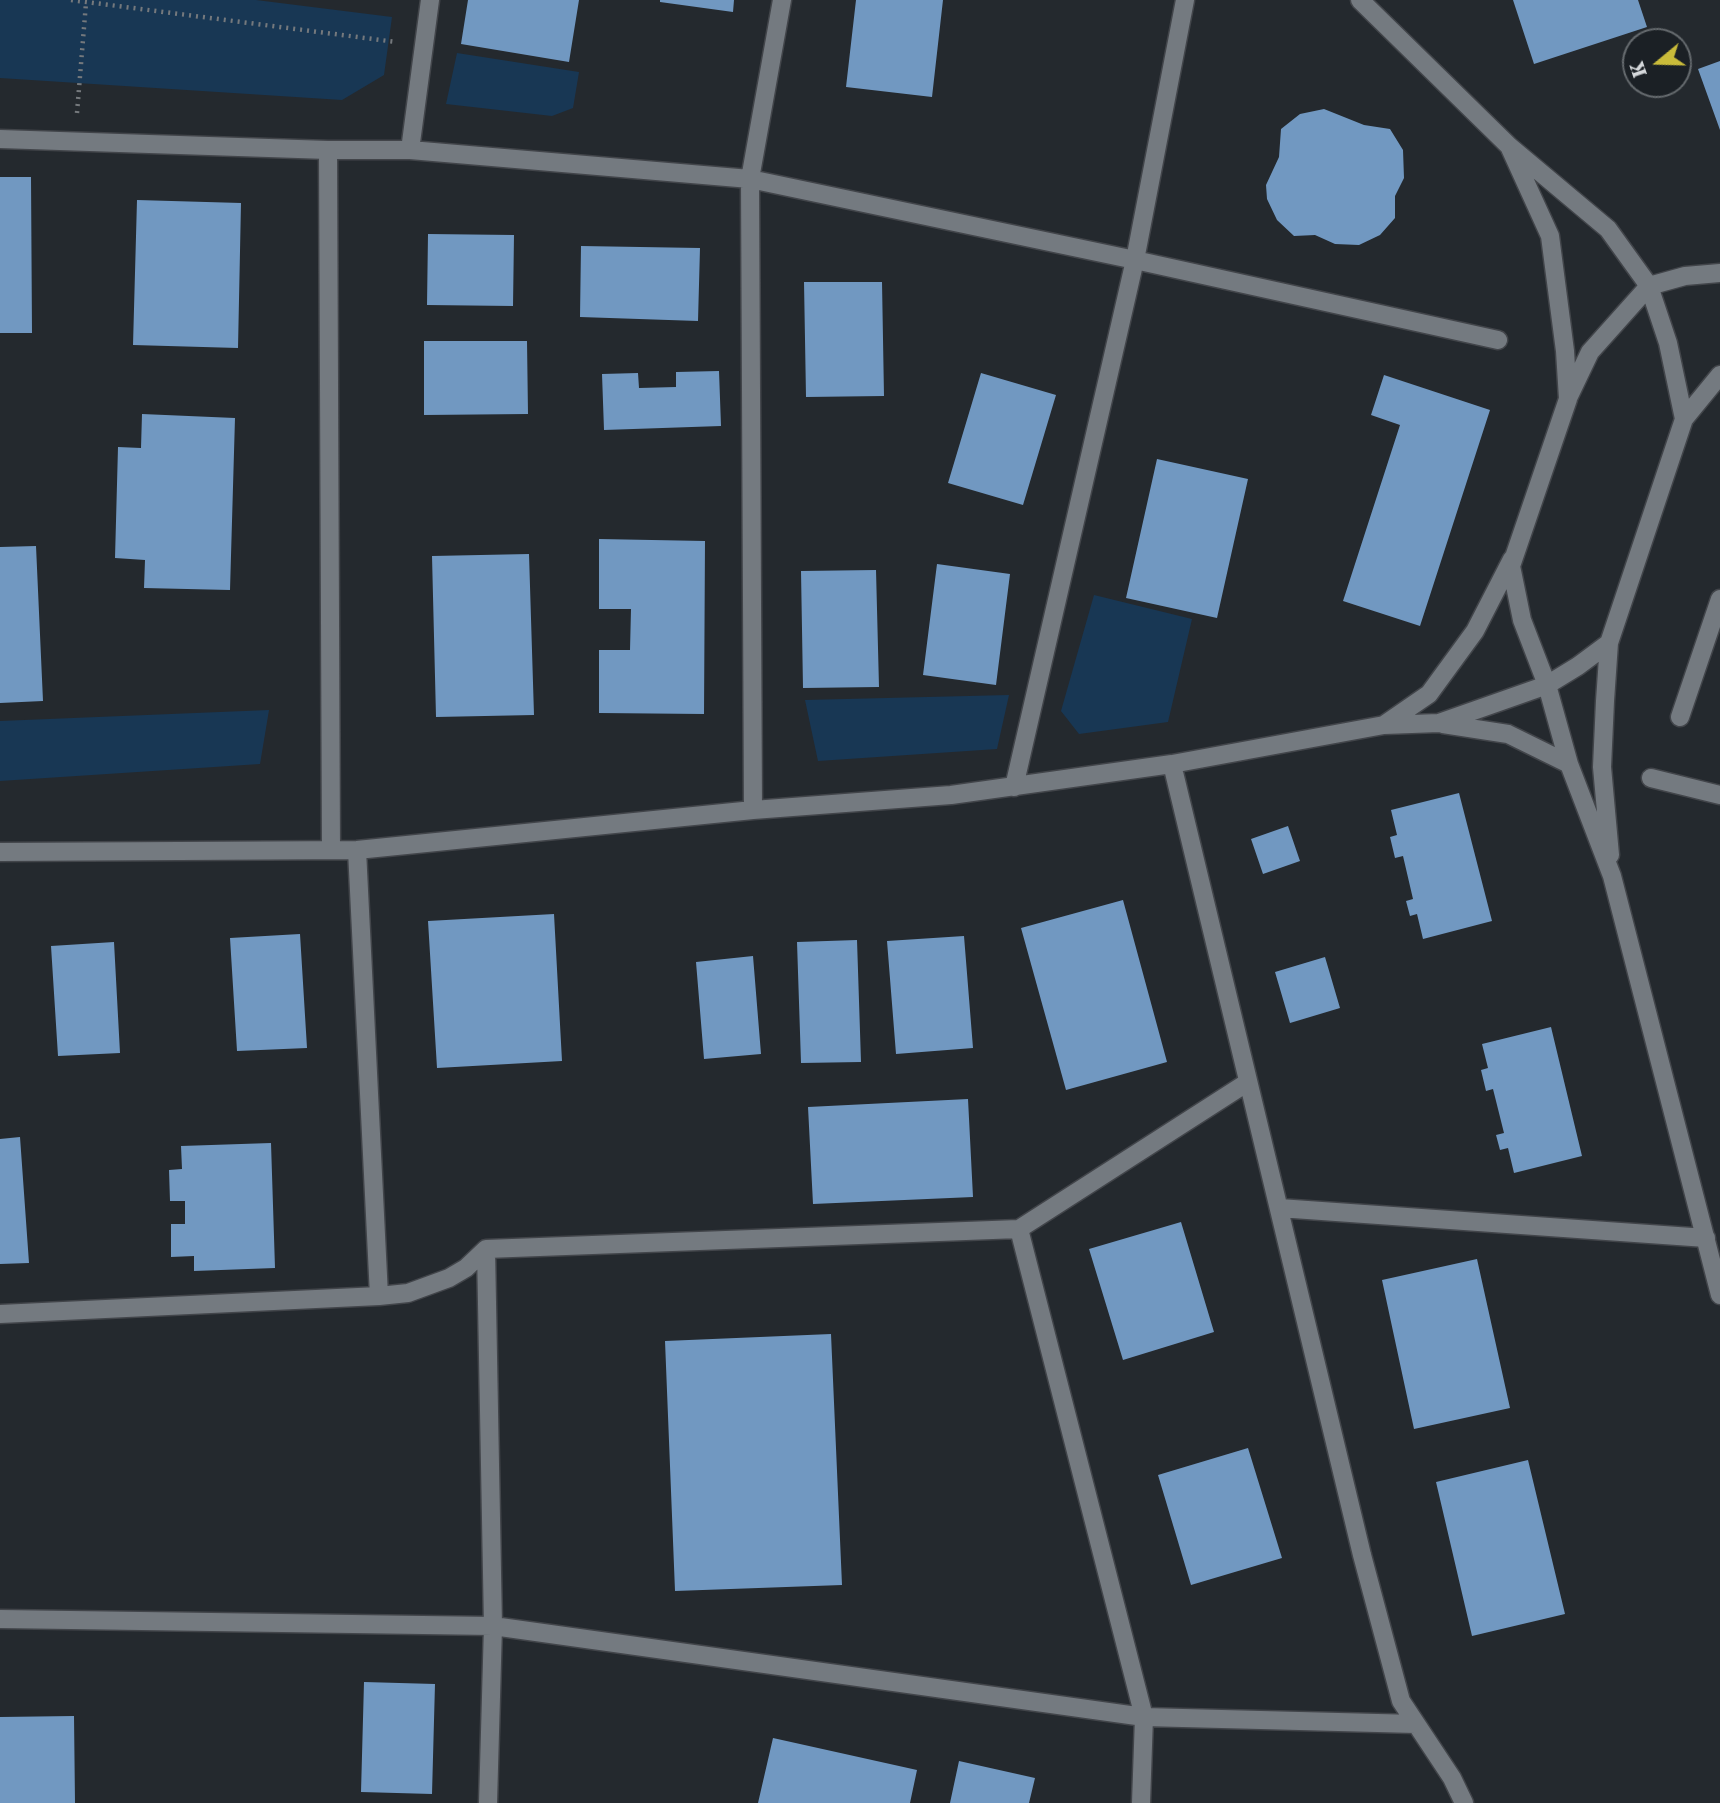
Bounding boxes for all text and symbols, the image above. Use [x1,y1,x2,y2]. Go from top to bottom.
north arrow [1622,28,1692,98]
text: K [1625,59,1652,80]

